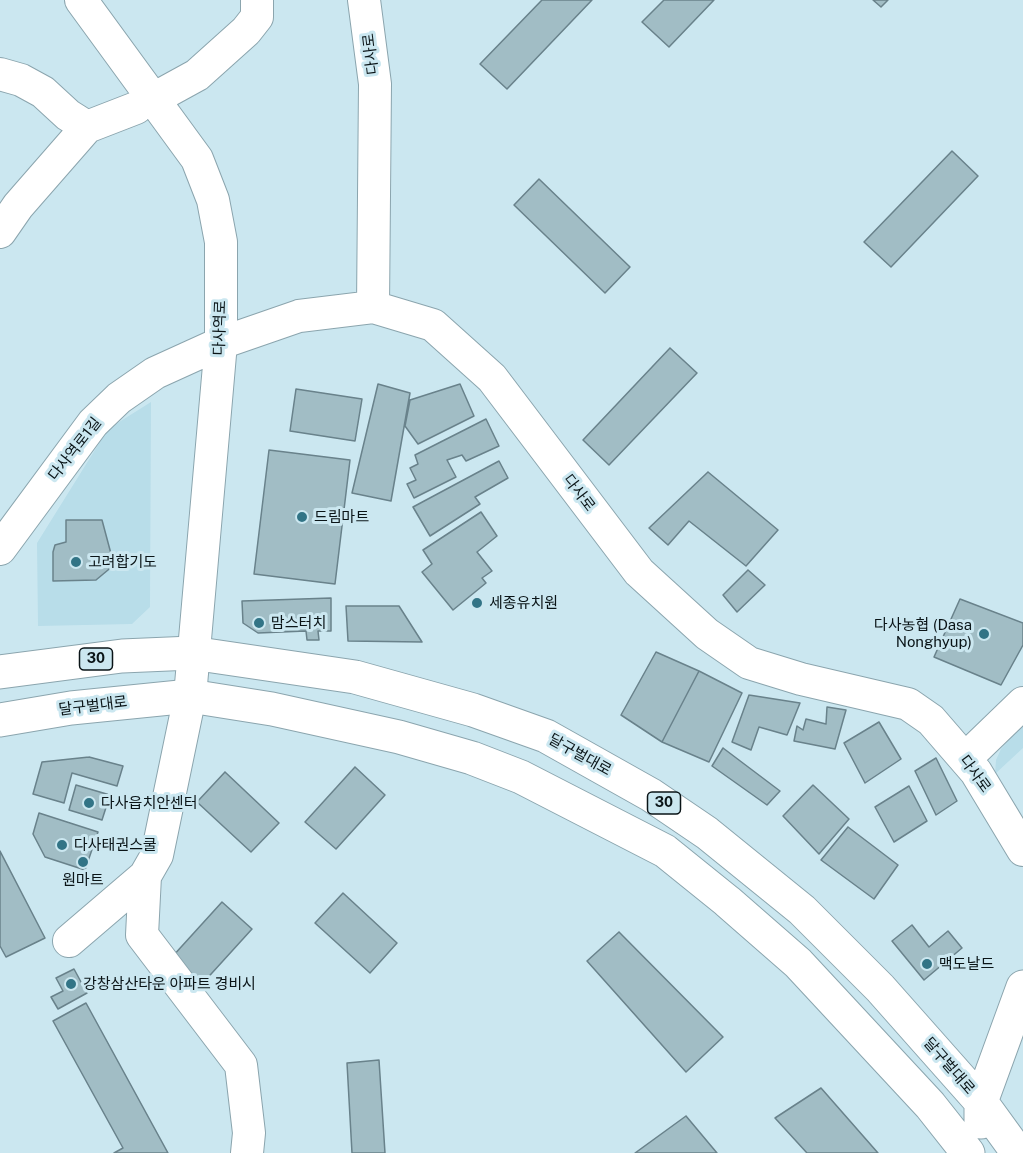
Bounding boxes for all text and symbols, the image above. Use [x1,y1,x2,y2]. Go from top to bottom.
street label: 다사로 [360,32,382,76]
street label: 다사역로 [210,300,230,356]
street label: 다사역로1길 [45,414,105,484]
street label: 다사로 [559,471,599,515]
place label: 드림마트 [314,508,369,526]
marker: 드림마트 [295,510,309,524]
place label: 고려합기도 [88,553,157,571]
marker: 고려합기도 [69,555,83,569]
place label: 세종유치원 [489,594,558,612]
marker: 세종유치원 [470,596,484,610]
place label: 맘스터치 [271,614,326,632]
marker: 맘스터치 [252,616,266,630]
place label: 다사농협 (Dasa Nonghyup) [874,616,972,651]
marker: 다사농협 (Dasa Nonghyup) [977,627,991,641]
road number: 30 [80,648,112,670]
street label: 달구벌대로 [58,693,128,719]
street label: 달구벌대로 [545,730,615,780]
street label: 다사로 [956,752,994,796]
road number: 30 [648,792,680,814]
place label: 다사읍치안센터 [101,794,198,812]
marker: 다사읍치안센터 [82,796,96,810]
place label: 다사태권스쿨 [74,836,157,854]
marker: 다사태권스쿨 [55,838,69,852]
marker: 원마트 [76,855,90,869]
place label: 원마트 [62,871,104,889]
place label: 맥도날드 [939,955,994,973]
marker: 맥도날드 [920,957,934,971]
place label: 강창삼산타운 아파트 경비시 [83,975,256,993]
marker: 강창삼산타운 아파트 경비시 [64,977,78,991]
street label: 달구벌대로 [920,1034,978,1098]

